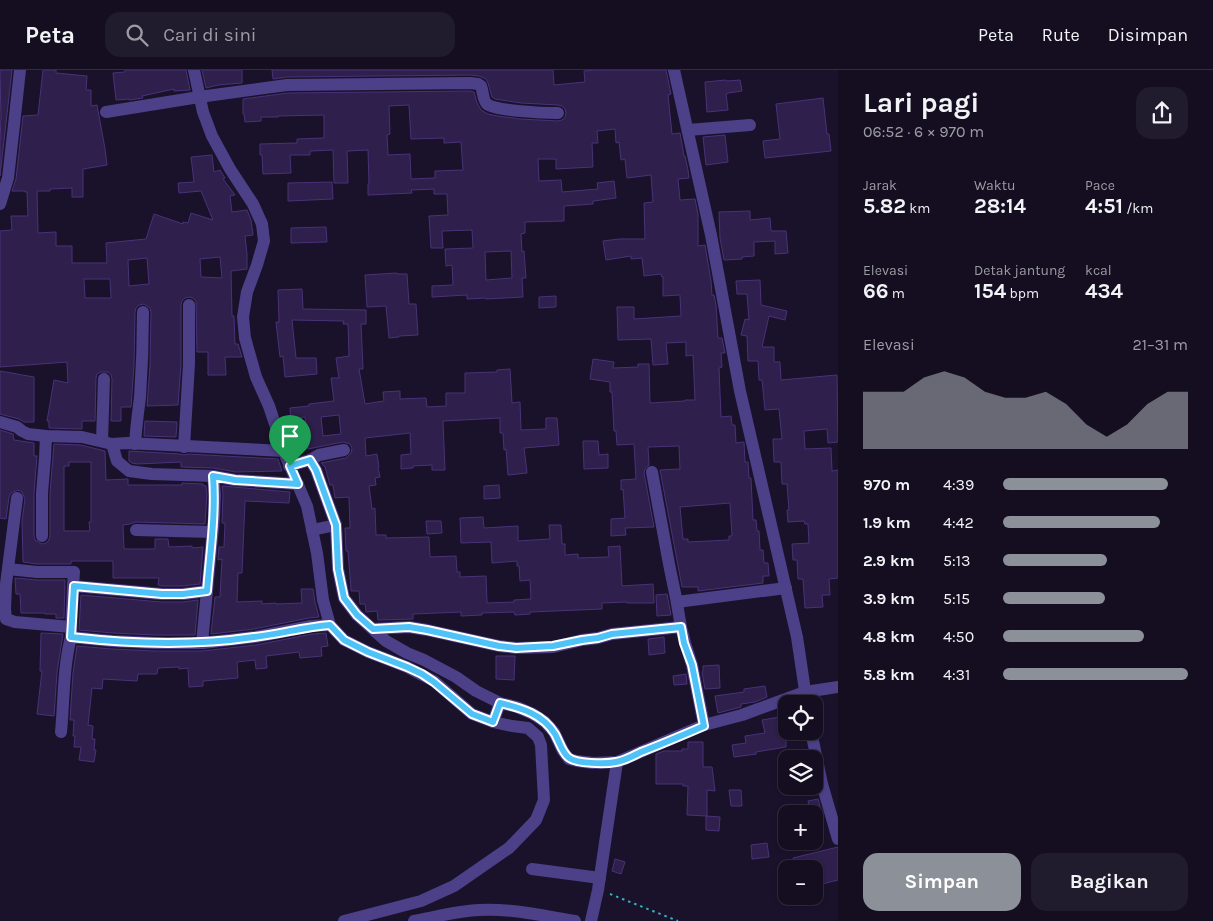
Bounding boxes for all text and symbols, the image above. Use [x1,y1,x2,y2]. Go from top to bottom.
search box [105,12,455,57]
text: Peta [25,21,75,49]
icon: search [123,21,151,49]
text: Cari di sini [163,24,257,46]
text: Peta [978,24,1014,46]
text: Rute [1042,24,1080,46]
text: Disimpan [1108,24,1188,46]
text: Lari pagi [863,86,979,119]
button: share [1136,87,1188,139]
text: 06:52 · 6 × 970 m [863,122,984,141]
text: Jarak [863,177,897,194]
text: Waktu [974,177,1015,194]
text: Pace [1085,177,1115,194]
text: 5.82 [863,194,906,218]
text: 28:14 [974,194,1026,218]
text: 4:51 [1085,194,1123,218]
text: km [906,200,930,217]
text: /km [1123,200,1153,217]
text: Elevasi [863,262,908,279]
text: Detak jantung [974,262,1065,279]
text: kcal [1085,262,1112,279]
text: 66 [863,279,889,303]
text: 154 [974,279,1006,303]
text: 434 [1085,279,1123,303]
text: m [889,285,905,302]
text: bpm [1006,285,1039,302]
text: Elevasi [863,335,915,354]
text: 21–31 m [1132,335,1188,354]
pin [269,415,311,466]
icon: arrive [276,422,304,450]
text: 970 m [863,475,910,494]
text: 4:39 [943,475,974,494]
text: 1.9 km [863,513,911,532]
text: 4:42 [943,513,974,532]
text: 2.9 km [863,551,915,570]
text: 5:13 [943,551,970,570]
text: 3.9 km [863,589,915,608]
text: 5:15 [943,589,970,608]
text: 4.8 km [863,627,915,646]
text: 4:50 [943,627,974,646]
text: 5.8 km [863,665,915,684]
text: 4:31 [943,665,970,684]
map controls [778,695,823,905]
button: locate [778,695,823,740]
button: layers [778,750,823,795]
button: + [778,805,823,850]
button: Simpan [863,853,1021,911]
button: Bagikan [1031,853,1188,911]
button: − [778,860,823,905]

